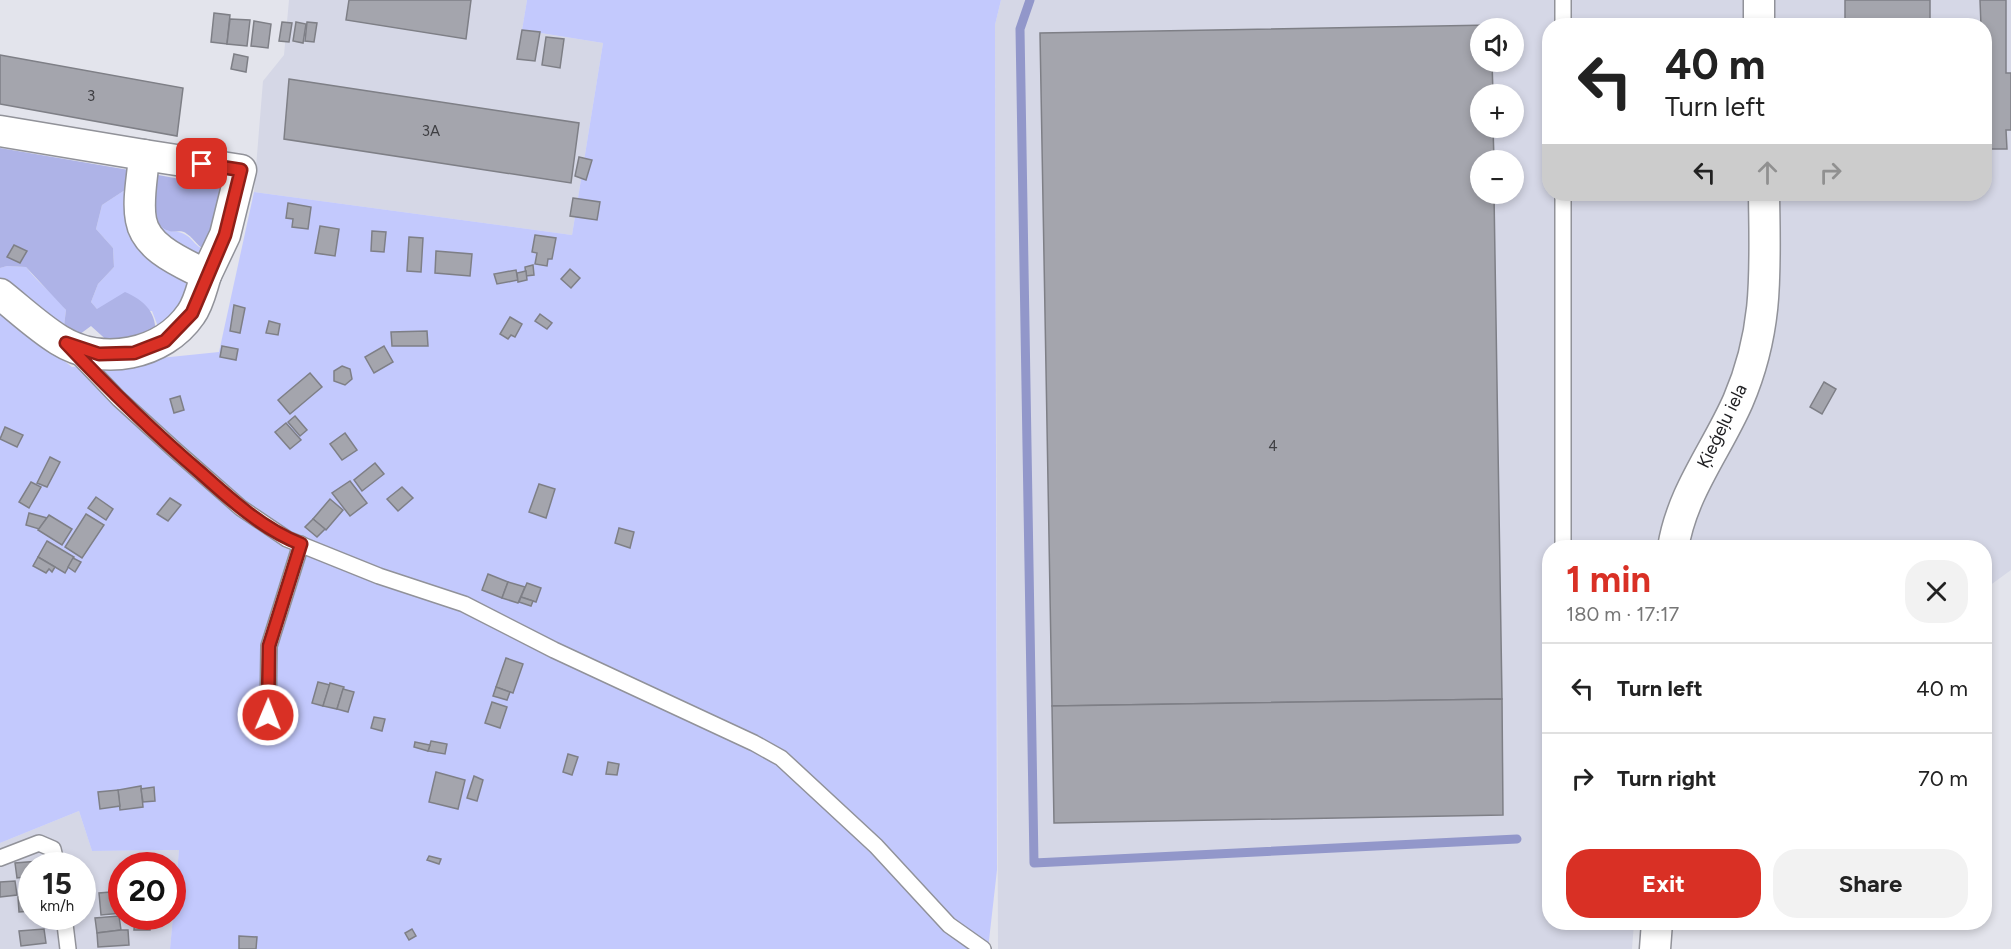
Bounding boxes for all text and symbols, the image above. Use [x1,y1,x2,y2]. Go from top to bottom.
map controls [1470,18,1524,204]
button: sound [1470,18,1524,72]
text: 40 m [1665,39,1765,90]
icon: left [1566,42,1644,120]
button: + [1470,84,1524,138]
house number: 3 [87,87,95,105]
text: Turn left [1665,90,1765,123]
house number: 3A [422,122,440,140]
pin [176,138,227,189]
icon: arrive [185,147,218,180]
button: − [1470,150,1524,204]
icon: left [1688,156,1721,189]
icon: ahead [1751,156,1784,189]
icon: right [1814,156,1847,189]
street label: Ķieģeļu iela [1692,380,1752,472]
house number: 4 [1268,437,1278,455]
text: 1 min [1566,558,1651,601]
button: close [1905,560,1968,623]
text: 180 m · 17:17 [1566,602,1679,626]
icon: left [1566,672,1599,705]
text: Turn left [1617,675,1703,702]
text: 40 m [1916,675,1968,702]
position arrow [236,683,300,747]
icon: right [1566,762,1599,795]
text: Turn right [1617,765,1716,792]
text: 70 m [1918,765,1968,792]
button: Exit [1566,849,1761,918]
button: Share [1773,849,1968,918]
speed limit sign: 20 [108,852,186,930]
text: 15 [42,865,72,902]
text: km/h [40,897,74,915]

